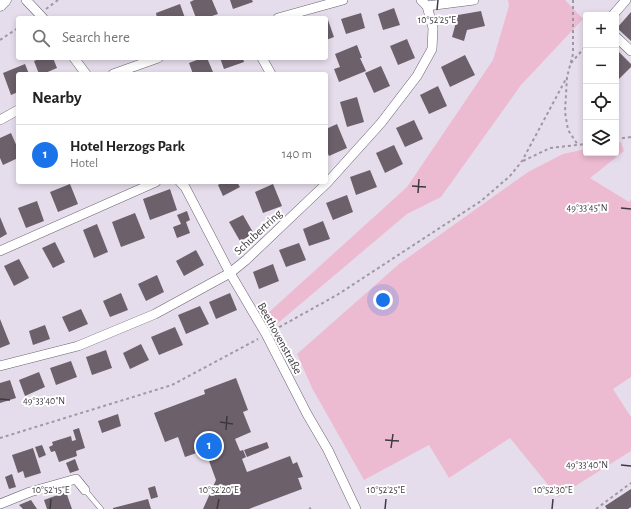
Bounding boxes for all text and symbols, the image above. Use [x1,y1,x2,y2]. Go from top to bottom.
map controls [583,12,619,156]
button: + [583,12,619,48]
text: 10°52'25"E [418,15,456,25]
search box [16,16,328,60]
icon: search [30,27,52,49]
text: Search here [62,30,130,45]
button: − [583,48,619,84]
button: locate [583,84,619,120]
text: Nearby [32,89,82,106]
button: layers [583,120,619,156]
text: Hotel Herzogs Park [70,139,185,154]
text: 1 [43,148,47,161]
text: 140 m [282,148,312,161]
text: Hotel [70,157,98,170]
text: 49°33'45"N [567,203,607,213]
street label: Schubertring [232,207,284,257]
your location [373,290,393,310]
street label: Beethovenstraße [255,300,305,376]
text: 49°33'40"N [23,396,65,406]
pin: 1 [196,431,222,461]
text: 49°33'40"N [566,460,608,470]
text: 10°52'15"E [32,485,70,495]
text: 10°52'20"E [199,485,239,495]
text: 10°52'25"E [367,485,405,495]
text: 10°52'30"E [533,485,573,495]

